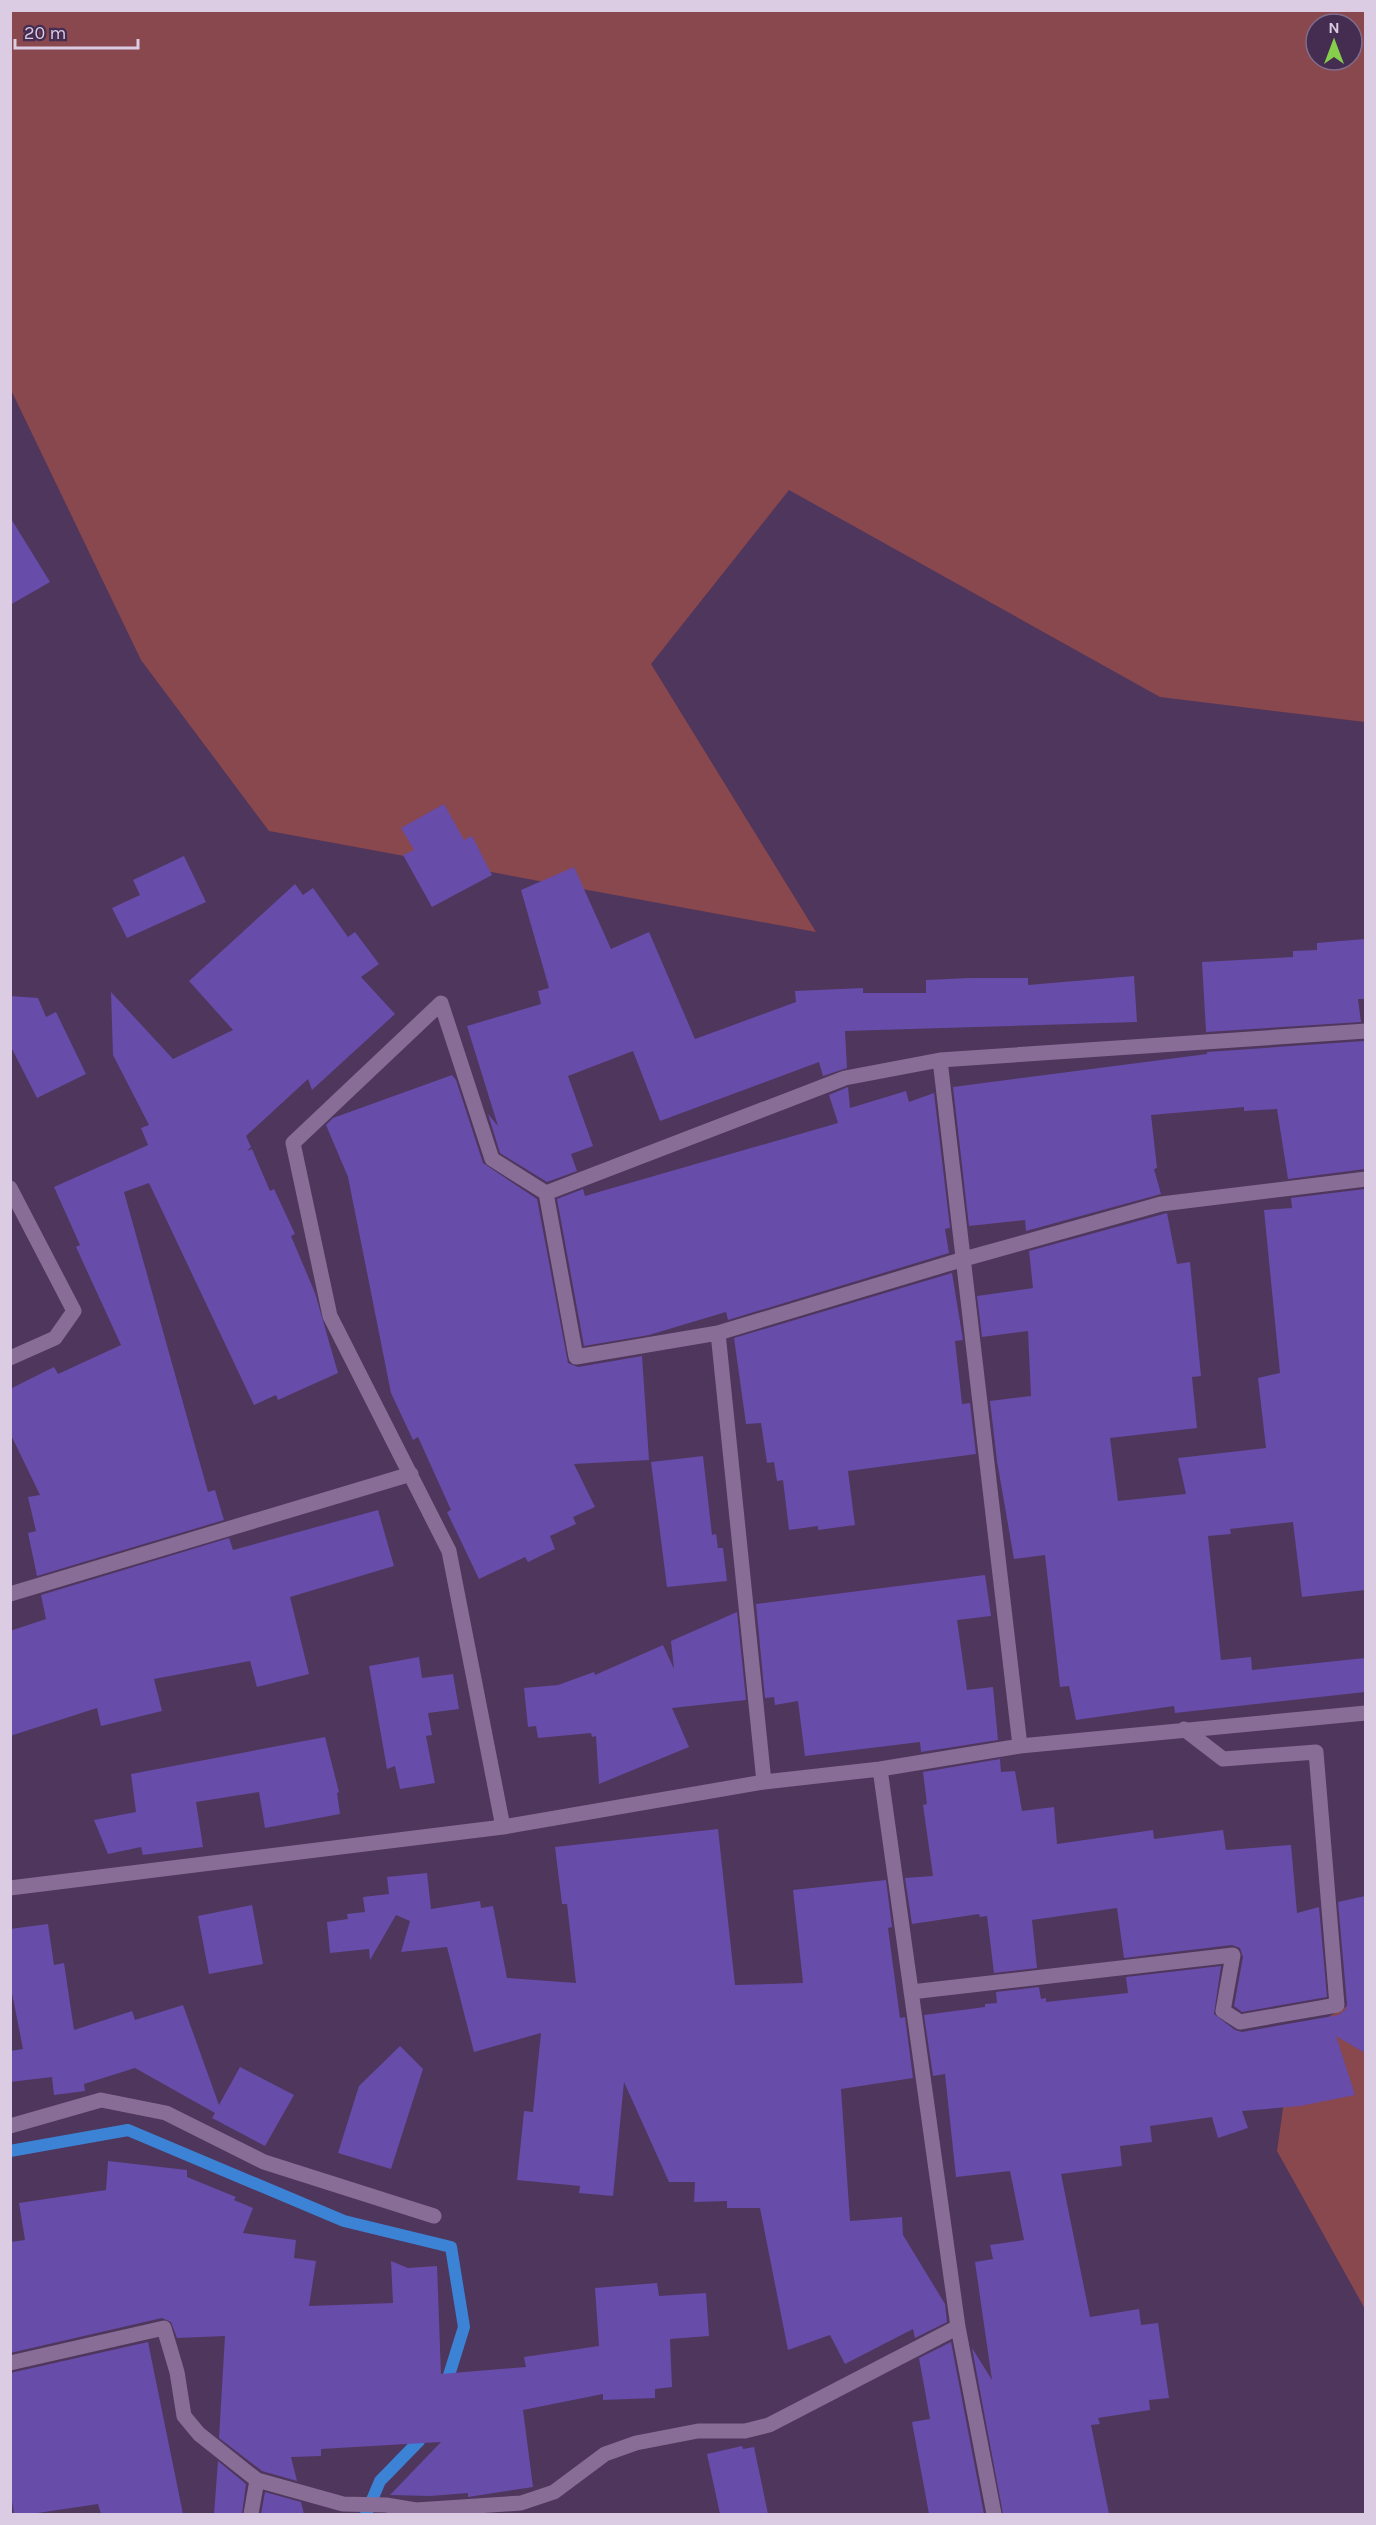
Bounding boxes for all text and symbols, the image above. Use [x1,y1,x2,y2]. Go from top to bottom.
scale bar [15,12,138,50]
north arrow [1304,12,1364,72]
text: N [1328,18,1340,37]
text: 20 m [24,22,66,44]

